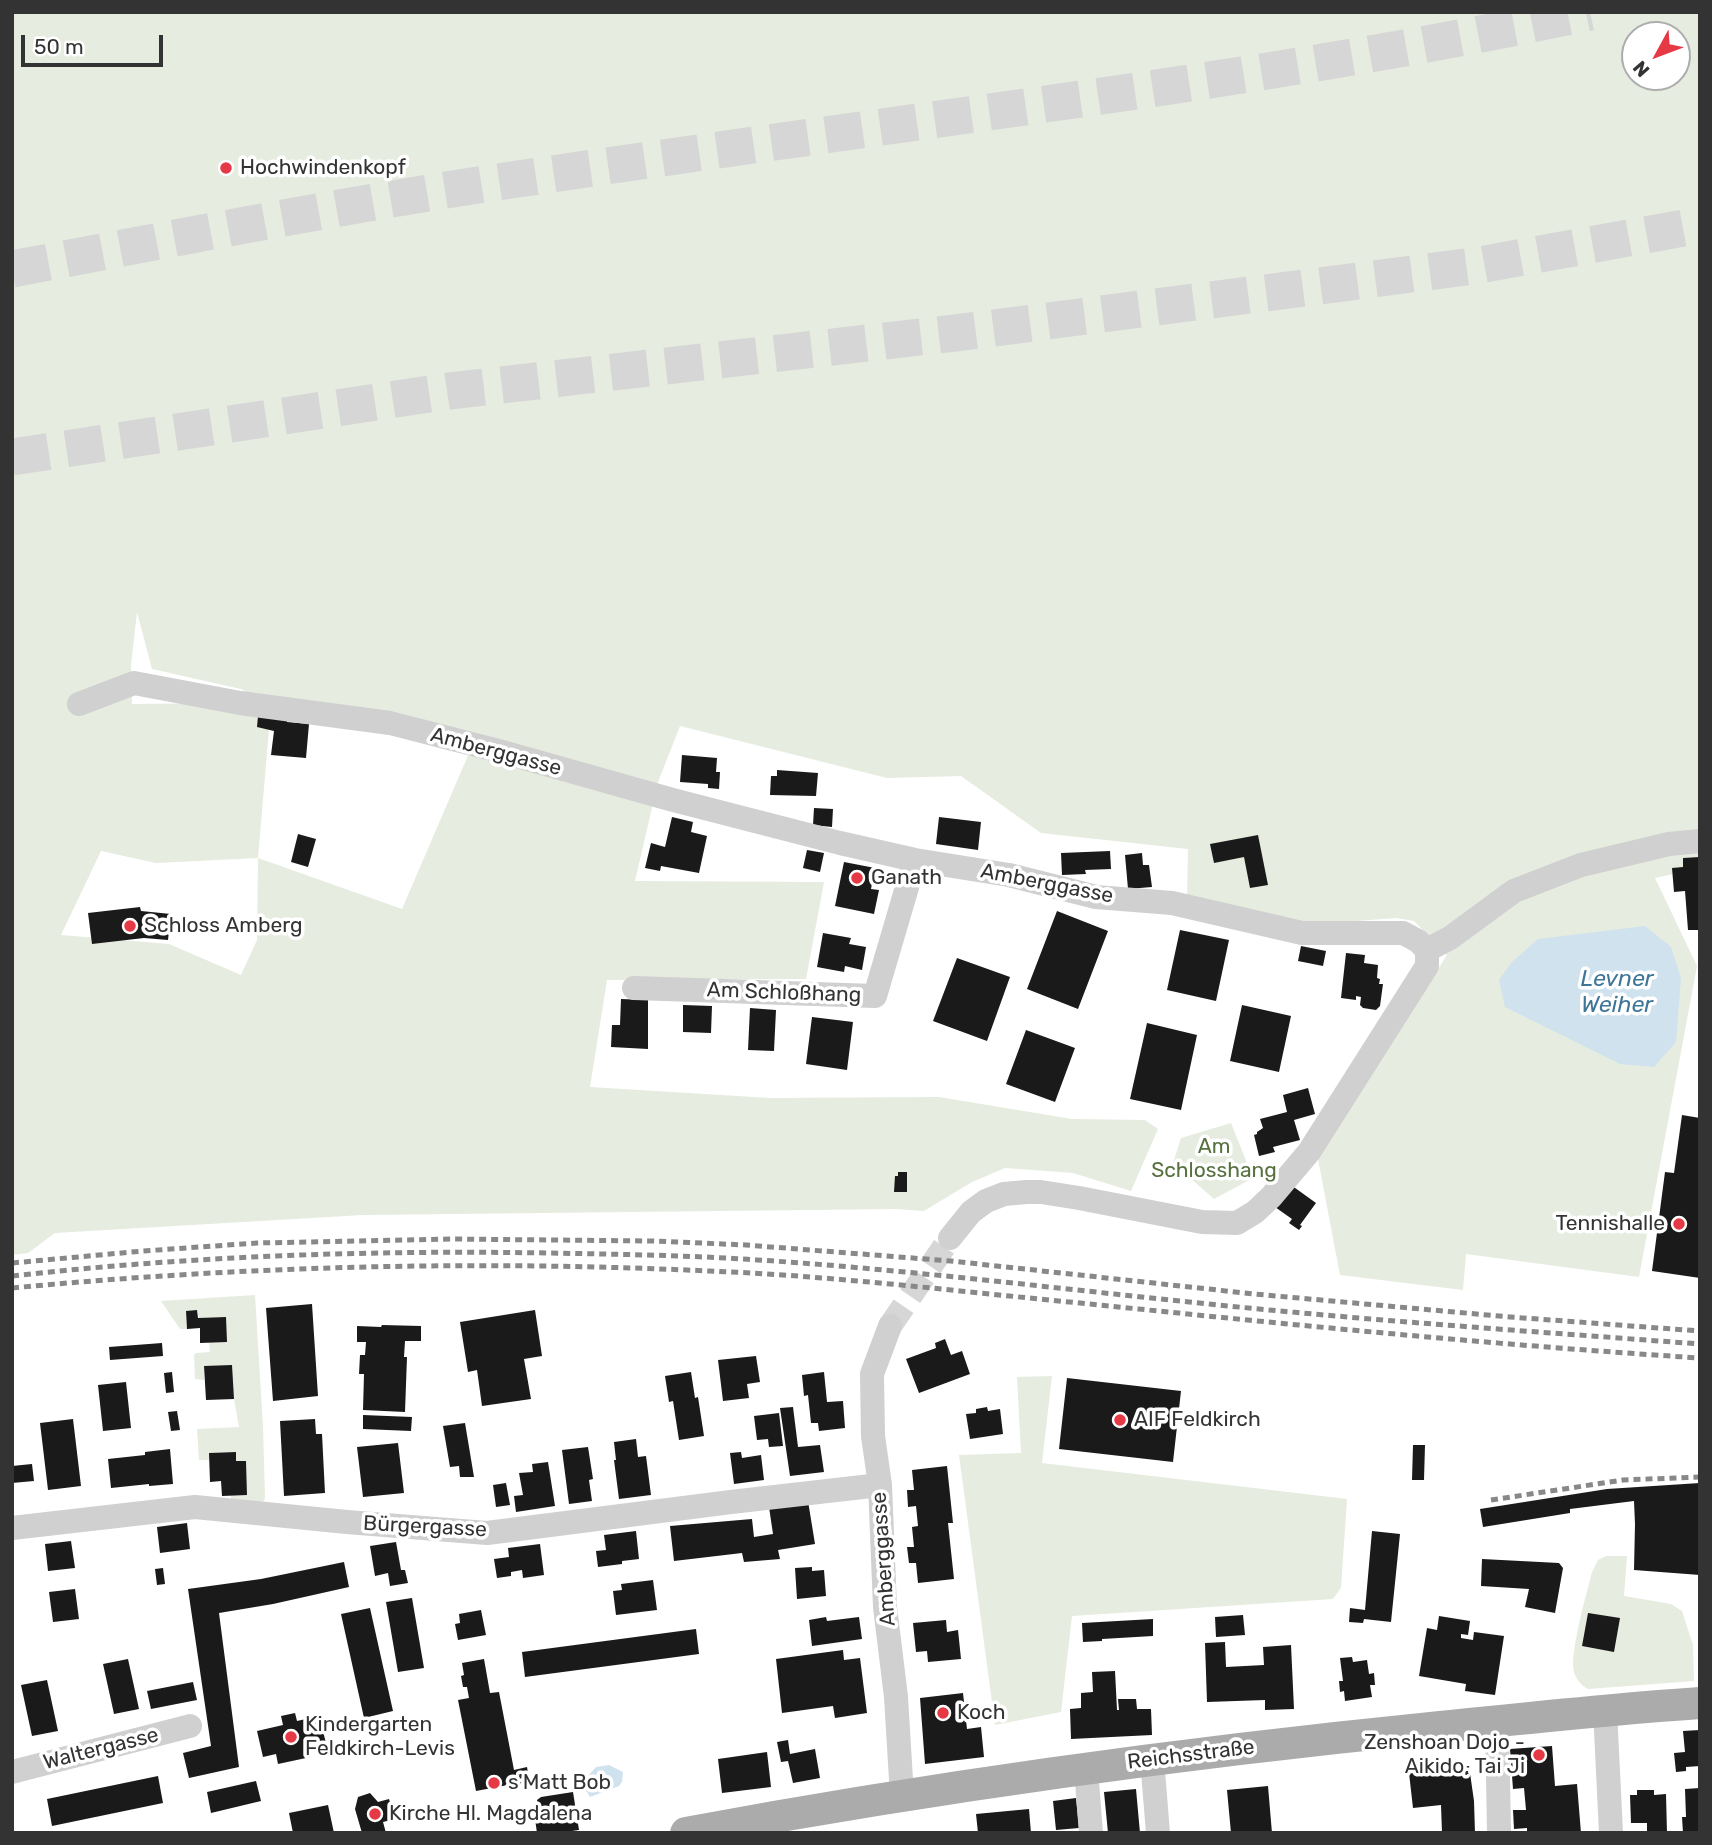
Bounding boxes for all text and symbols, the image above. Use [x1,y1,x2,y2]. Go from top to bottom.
scale bar [24,21,166,65]
north arrow [1621,21,1691,91]
text: 50 m [34,34,84,59]
text: N [1628,56,1654,82]
place label: Hochwindenkopf [240,155,406,181]
marker: Hochwindenkopf [218,160,234,176]
street label: Amberggasse [428,722,564,782]
street label: Amberggasse [979,859,1115,909]
place label: Ganath [871,865,942,891]
marker: Ganath [849,870,865,886]
place label: Schloss Amberg [144,913,302,939]
marker: Schloss Amberg [122,918,138,934]
water label: Levner Weiher [1580,965,1654,1019]
street label: Am Schloßhang [706,978,862,1008]
park label: Am Schlosshang [1151,1134,1277,1184]
place label: Tennishalle [1556,1211,1665,1237]
marker: Tennishalle [1671,1216,1687,1232]
place label: AIF Feldkirch [1134,1407,1261,1433]
marker: AIF Feldkirch [1112,1412,1128,1428]
street label: Amberggasse [867,1491,901,1627]
street label: Bürgergasse [363,1511,487,1543]
place label: Koch [957,1700,1005,1726]
marker: Koch [935,1705,951,1721]
place label: Kindergarten Feldkirch-Levis [305,1712,455,1762]
street label: Waltergasse [41,1722,161,1776]
marker: Kindergarten Feldkirch-Levis [283,1729,299,1745]
place label: Zenshoan Dojo - Aikido, Tai Ji [1364,1730,1525,1780]
street label: Reichsstraße [1126,1735,1256,1775]
marker: Zenshoan Dojo - Aikido, Tai Ji [1531,1747,1547,1763]
place label: s'Matt Bob [508,1770,611,1796]
marker: s'Matt Bob [486,1775,502,1791]
place label: Kirche Hl. Magdalena [389,1801,592,1827]
marker: Kirche Hl. Magdalena [367,1806,383,1822]

